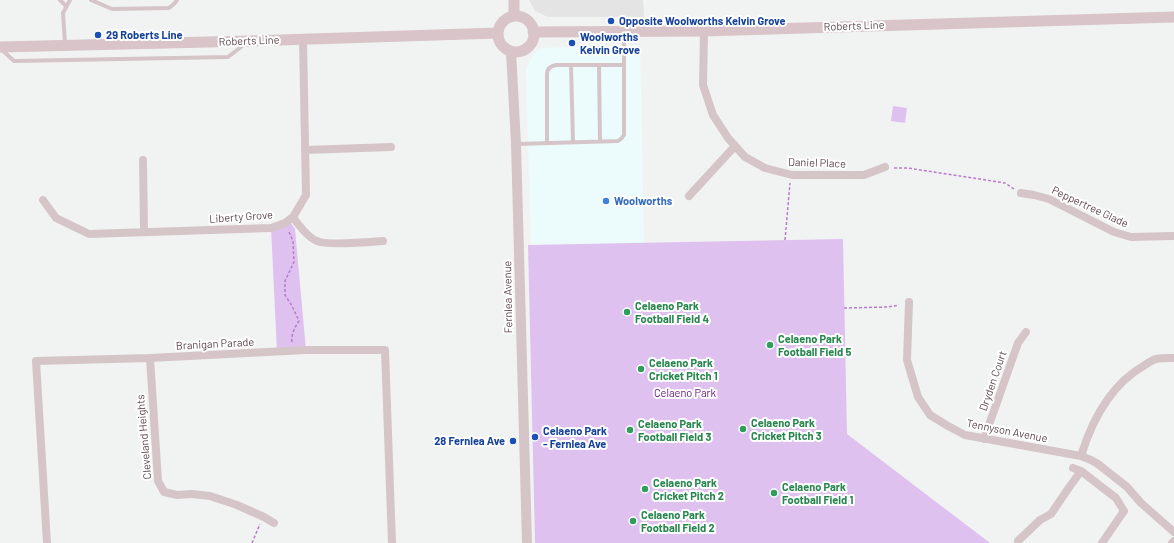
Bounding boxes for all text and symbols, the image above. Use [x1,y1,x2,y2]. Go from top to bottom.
place label: Opposite Woolworths Kelvin Grove [619,14,785,28]
marker: Opposite Woolworths Kelvin Grove [606,16,616,26]
street label: Roberts Line [823,18,885,34]
place label: 29 Roberts Line [106,28,182,42]
marker: 29 Roberts Line [93,30,103,40]
place label: Woolworths Kelvin Grove [580,30,640,56]
street label: Roberts Line [218,33,280,49]
marker: Woolworths Kelvin Grove [567,38,577,48]
street label: Daniel Place [788,155,846,171]
street label: Peppertree Glade [1050,183,1130,231]
place label: Woolworths [614,194,672,208]
marker: Woolworths [601,196,611,206]
street label: Liberty Grove [209,208,273,226]
street label: Fernlea Avenue [501,261,515,333]
place label: Celaeno Park Football Field 4 [635,299,709,325]
marker: Celaeno Park Football Field 4 [622,307,632,317]
place label: Celaeno Park Football Field 5 [778,332,851,358]
street label: Branigan Parade [175,335,255,353]
marker: Celaeno Park Football Field 5 [765,340,775,350]
street label: Dryden Court [977,349,1009,413]
place label: Celaeno Park Cricket Pitch 1 [649,356,718,382]
marker: Celaeno Park Cricket Pitch 1 [636,364,646,374]
park label: Celaeno Park [654,386,716,400]
street label: Cleveland Heights [134,394,154,480]
place label: Celaeno Park Cricket Pitch 3 [751,416,822,442]
place label: Celaeno Park Football Field 3 [638,417,711,443]
street label: Tennyson Avenue [965,417,1049,445]
place label: Celaeno Park - Fernlea Ave [543,424,607,450]
marker: Celaeno Park Cricket Pitch 3 [738,424,748,434]
marker: Celaeno Park Football Field 3 [625,425,635,435]
marker: Celaeno Park - Fernlea Ave [530,432,540,442]
place label: 28 Fernlea Ave [434,434,505,448]
marker: 28 Fernlea Ave [508,436,518,446]
place label: Celaeno Park Cricket Pitch 2 [653,476,724,502]
place label: Celaeno Park Football Field 1 [782,480,853,506]
marker: Celaeno Park Cricket Pitch 2 [640,484,650,494]
marker: Celaeno Park Football Field 1 [769,488,779,498]
place label: Celaeno Park Football Field 2 [641,508,715,534]
marker: Celaeno Park Football Field 2 [628,516,638,526]

